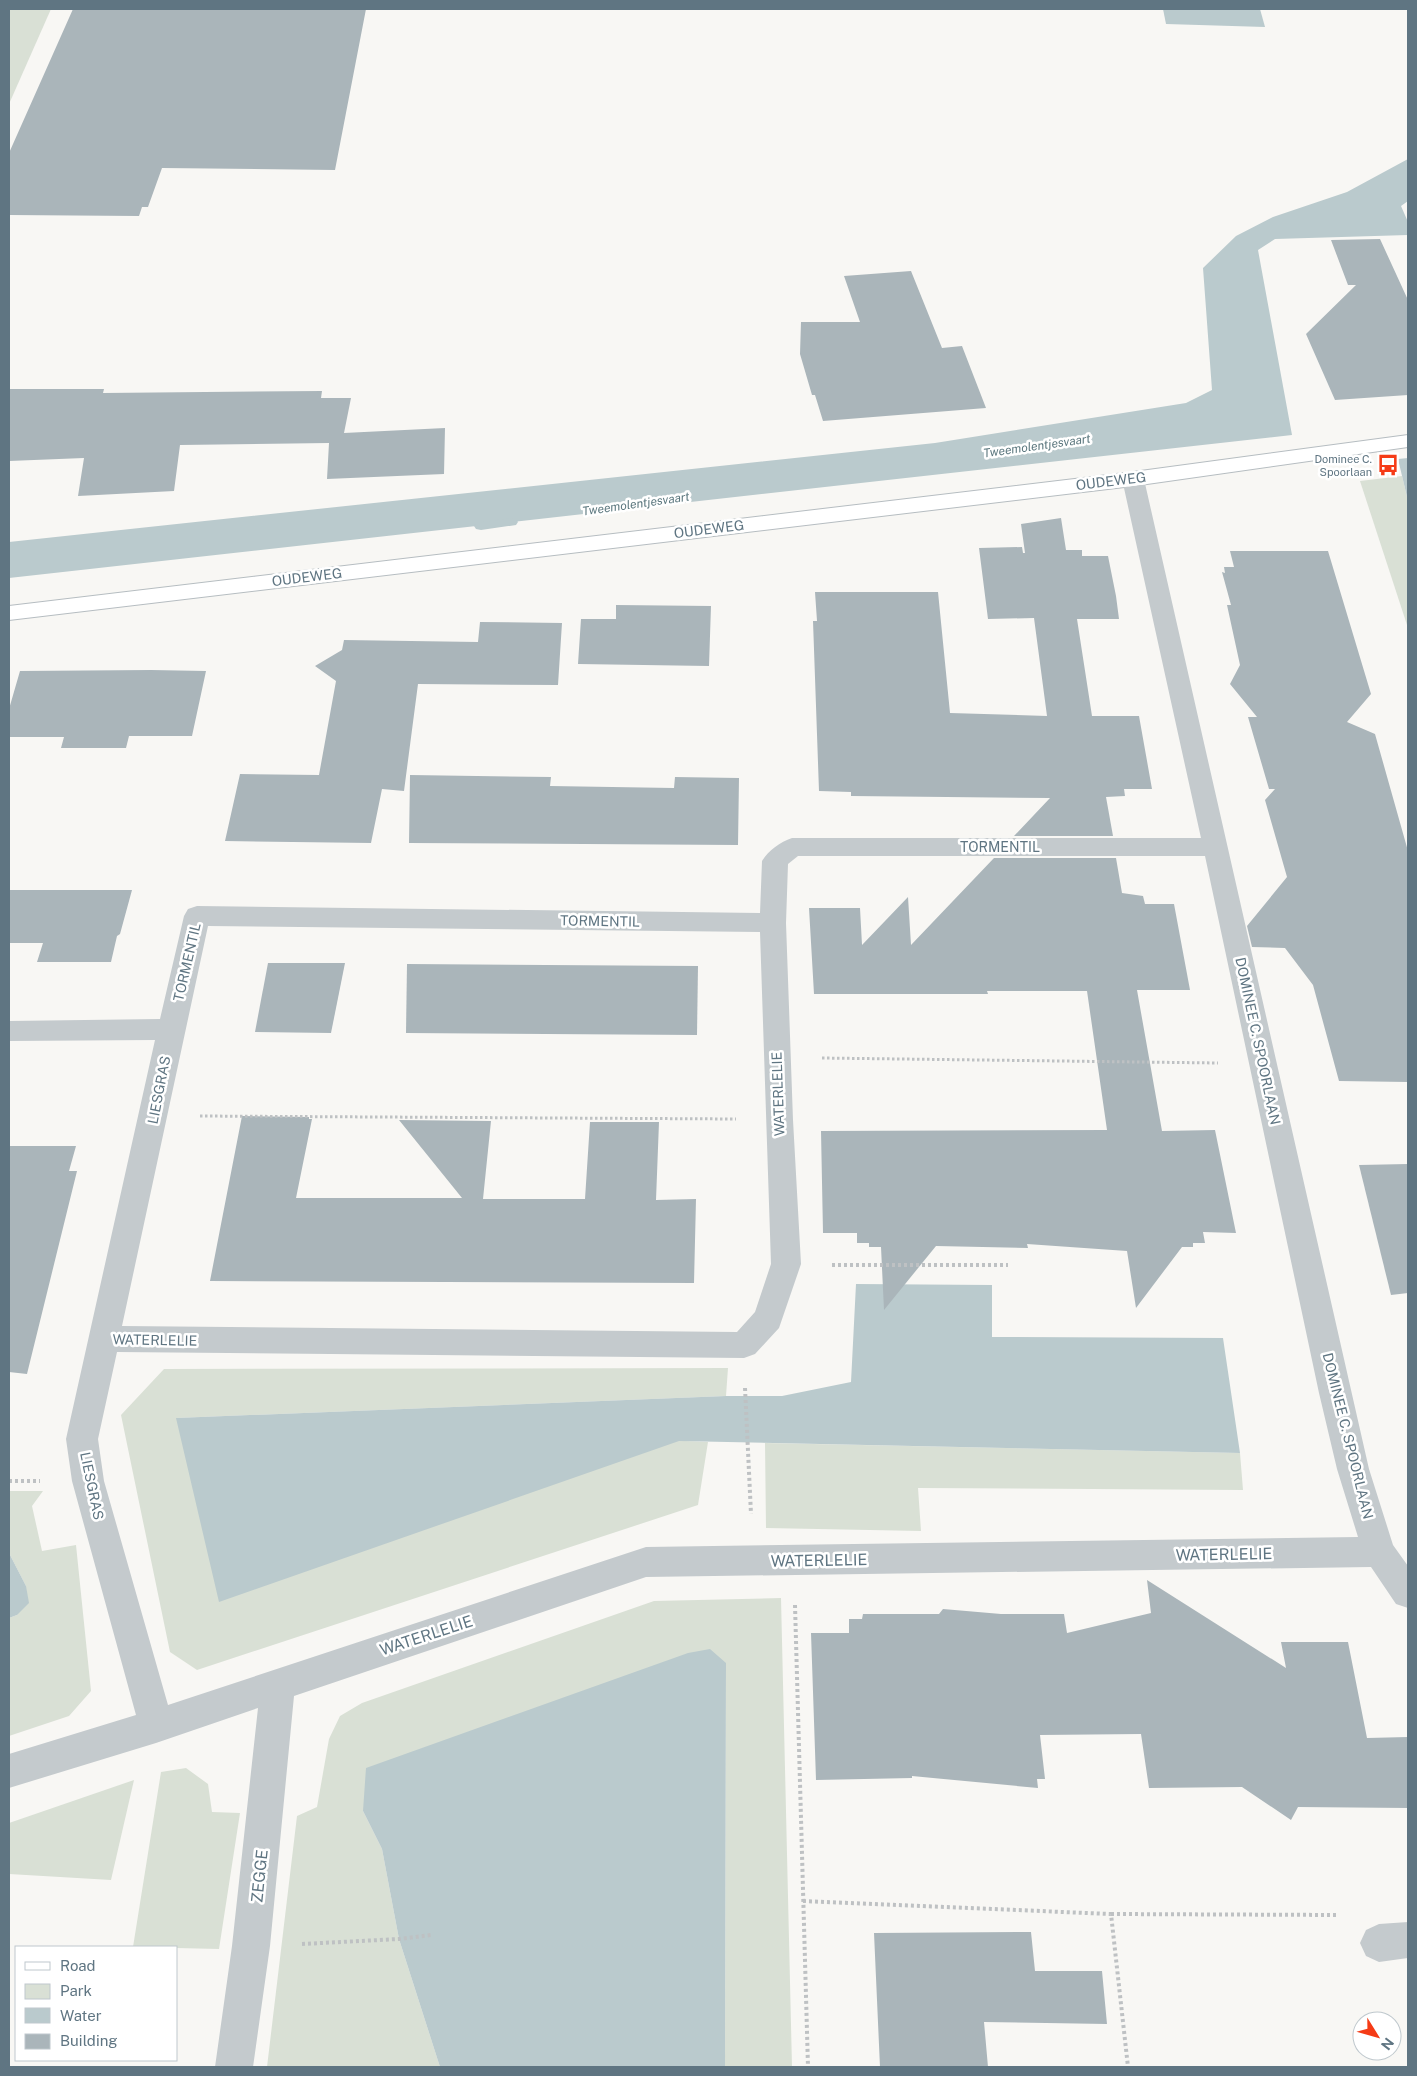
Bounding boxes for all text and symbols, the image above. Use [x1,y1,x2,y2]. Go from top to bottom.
water label: Tweemolentjesvaart [982,431,1092,460]
bus stop icon: Dominee C. Spoorlaan [1375,452,1401,478]
place label: Dominee C. Spoorlaan [1314,453,1372,478]
street label: OUDEWEG [1075,469,1147,493]
water label: Tweemolentjesvaart [581,489,691,518]
street label: OUDEWEG [673,517,745,541]
street label: OUDEWEG [271,565,343,589]
street label: TORMENTIL [960,839,1040,855]
street label: TORMENTIL [560,912,640,930]
street label: TORMENTIL [170,921,204,1003]
street label: DOMINEE C. SPOORLAAN [1232,956,1284,1126]
street label: WATERLELIE [769,1051,787,1137]
street label: LIESGRAS [145,1055,173,1125]
street label: WATERLELIE [113,1331,197,1349]
street label: DOMINEE C. SPOORLAAN [1320,1351,1376,1521]
street label: LIESGRAS [77,1451,107,1521]
street label: WATERLELIE [1175,1544,1273,1565]
street label: WATERLELIE [770,1550,868,1571]
street label: WATERLELIE [377,1611,475,1659]
street label: ZEGGE [247,1848,272,1904]
legend [15,1946,178,2061]
text: Road [60,1957,96,1974]
text: Park [60,1982,92,1999]
text: Water [60,2007,102,2024]
north arrow [1352,2011,1402,2061]
text: Building [60,2032,118,2049]
text: N [1378,2035,1397,2053]

